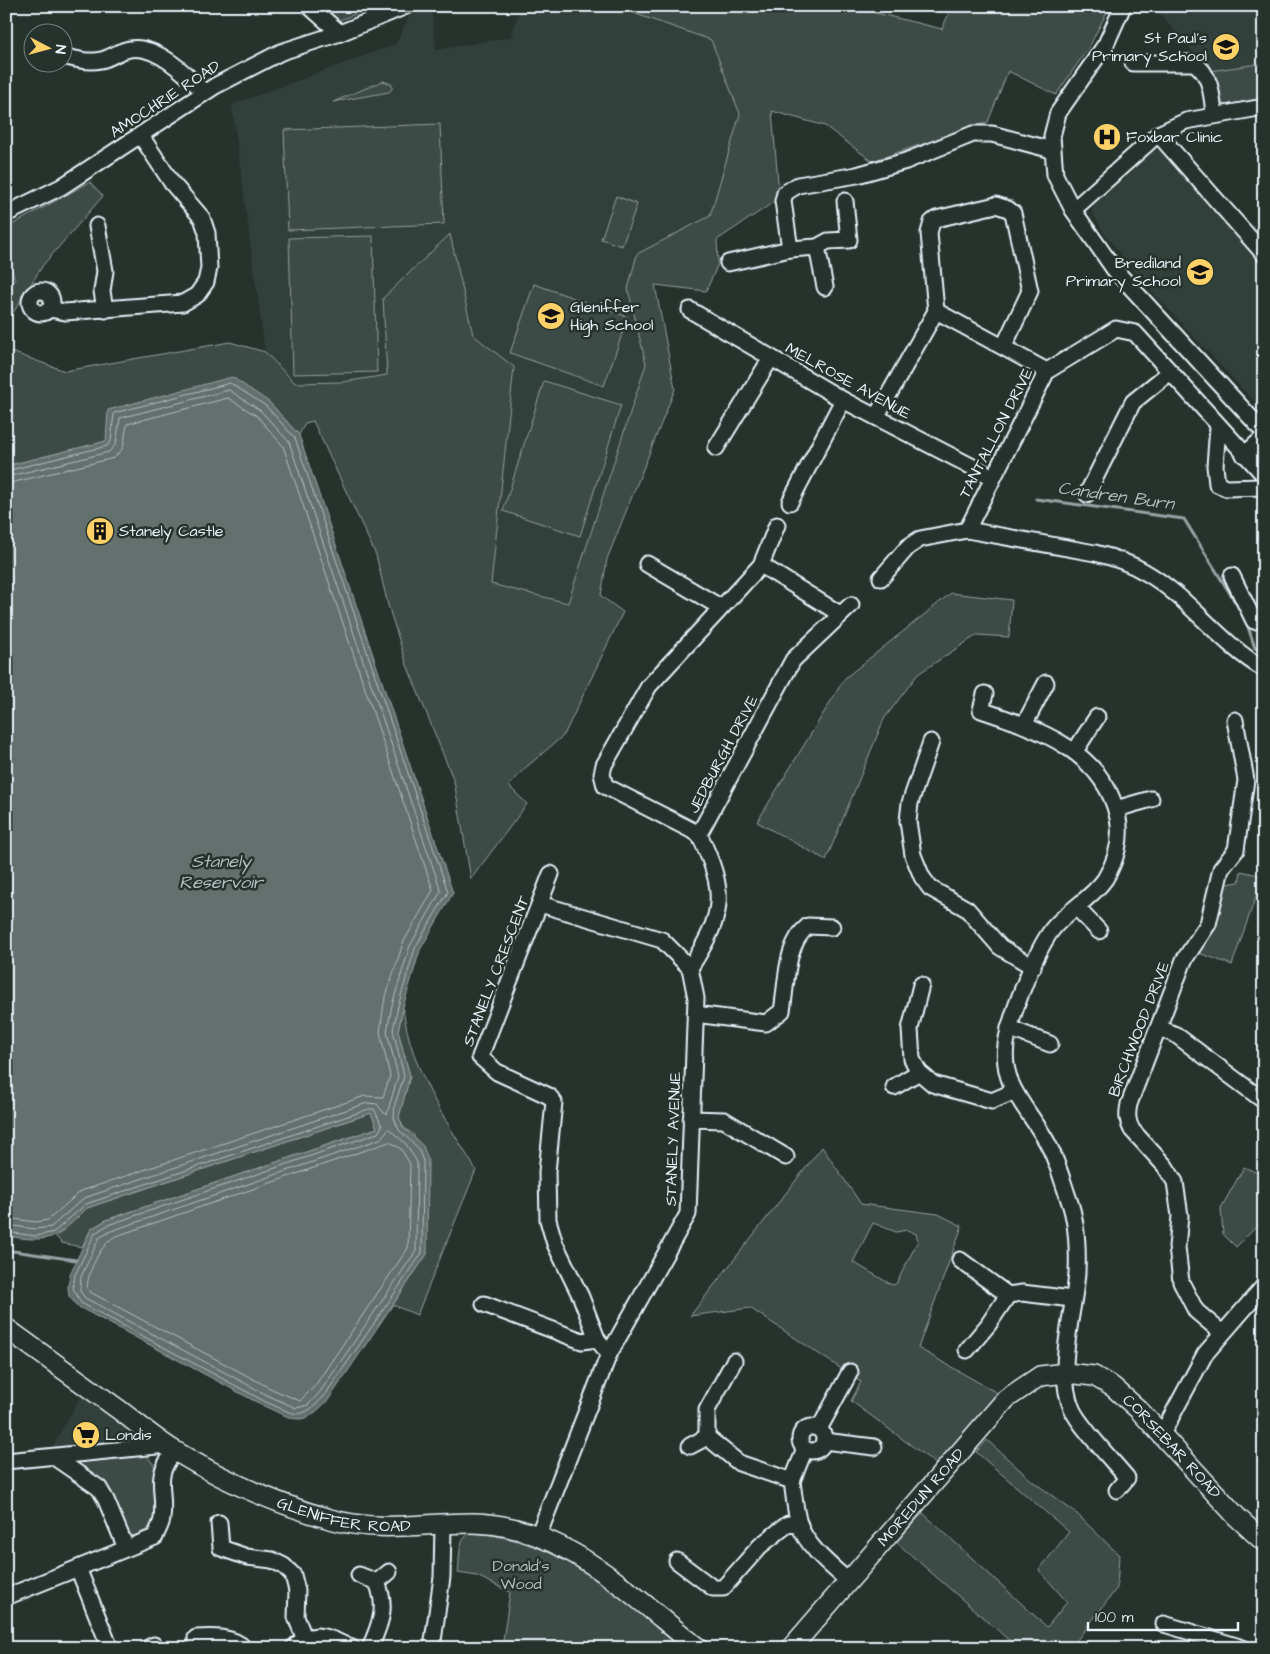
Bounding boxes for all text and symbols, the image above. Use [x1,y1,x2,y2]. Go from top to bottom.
north arrow [22,22,72,72]
place label: St Paul's Primary School [1092,27,1207,68]
school or university icon: St Paul's Primary School [1211,32,1241,62]
text: N [50,44,70,55]
street label: AMOCHRIE ROAD [105,55,225,143]
hospital icon: Foxbar Clinic [1092,122,1122,152]
place label: Foxbar Clinic [1126,126,1223,148]
place label: Brediland Primary School [1066,252,1181,293]
school or university icon: Brediland Primary School [1185,257,1215,287]
place label: Gleniffer High School [570,296,654,337]
school or university icon: Gleniffer High School [536,301,566,331]
street label: MELROSE AVENUE [781,337,915,425]
street label: TANTALLON DRIVE [954,364,1039,502]
water label: Candren Burn [1056,475,1178,517]
building icon: Stanely Castle [85,516,115,546]
place label: Stanely Castle [119,520,224,543]
street label: JEDBURGH DRIVE [683,691,764,817]
water label: Stanely Reservoir [179,849,265,895]
street label: STANELY CRESCENT [457,893,535,1049]
street label: BIRCHWOOD DRIVE [1103,958,1175,1100]
street label: STANELY AVENUE [660,1071,686,1206]
street label: CORSEBAR ROAD [1118,1389,1226,1503]
supermarket icon: Londis [71,1420,101,1450]
place label: Londis [105,1424,152,1446]
street label: MOREDUN ROAD [872,1443,970,1551]
street label: GLENIFFER ROAD [274,1491,411,1538]
park label: Donald's Wood [493,1555,549,1595]
scale bar [1088,1599,1238,1631]
text: 100 m [1095,1607,1134,1628]

